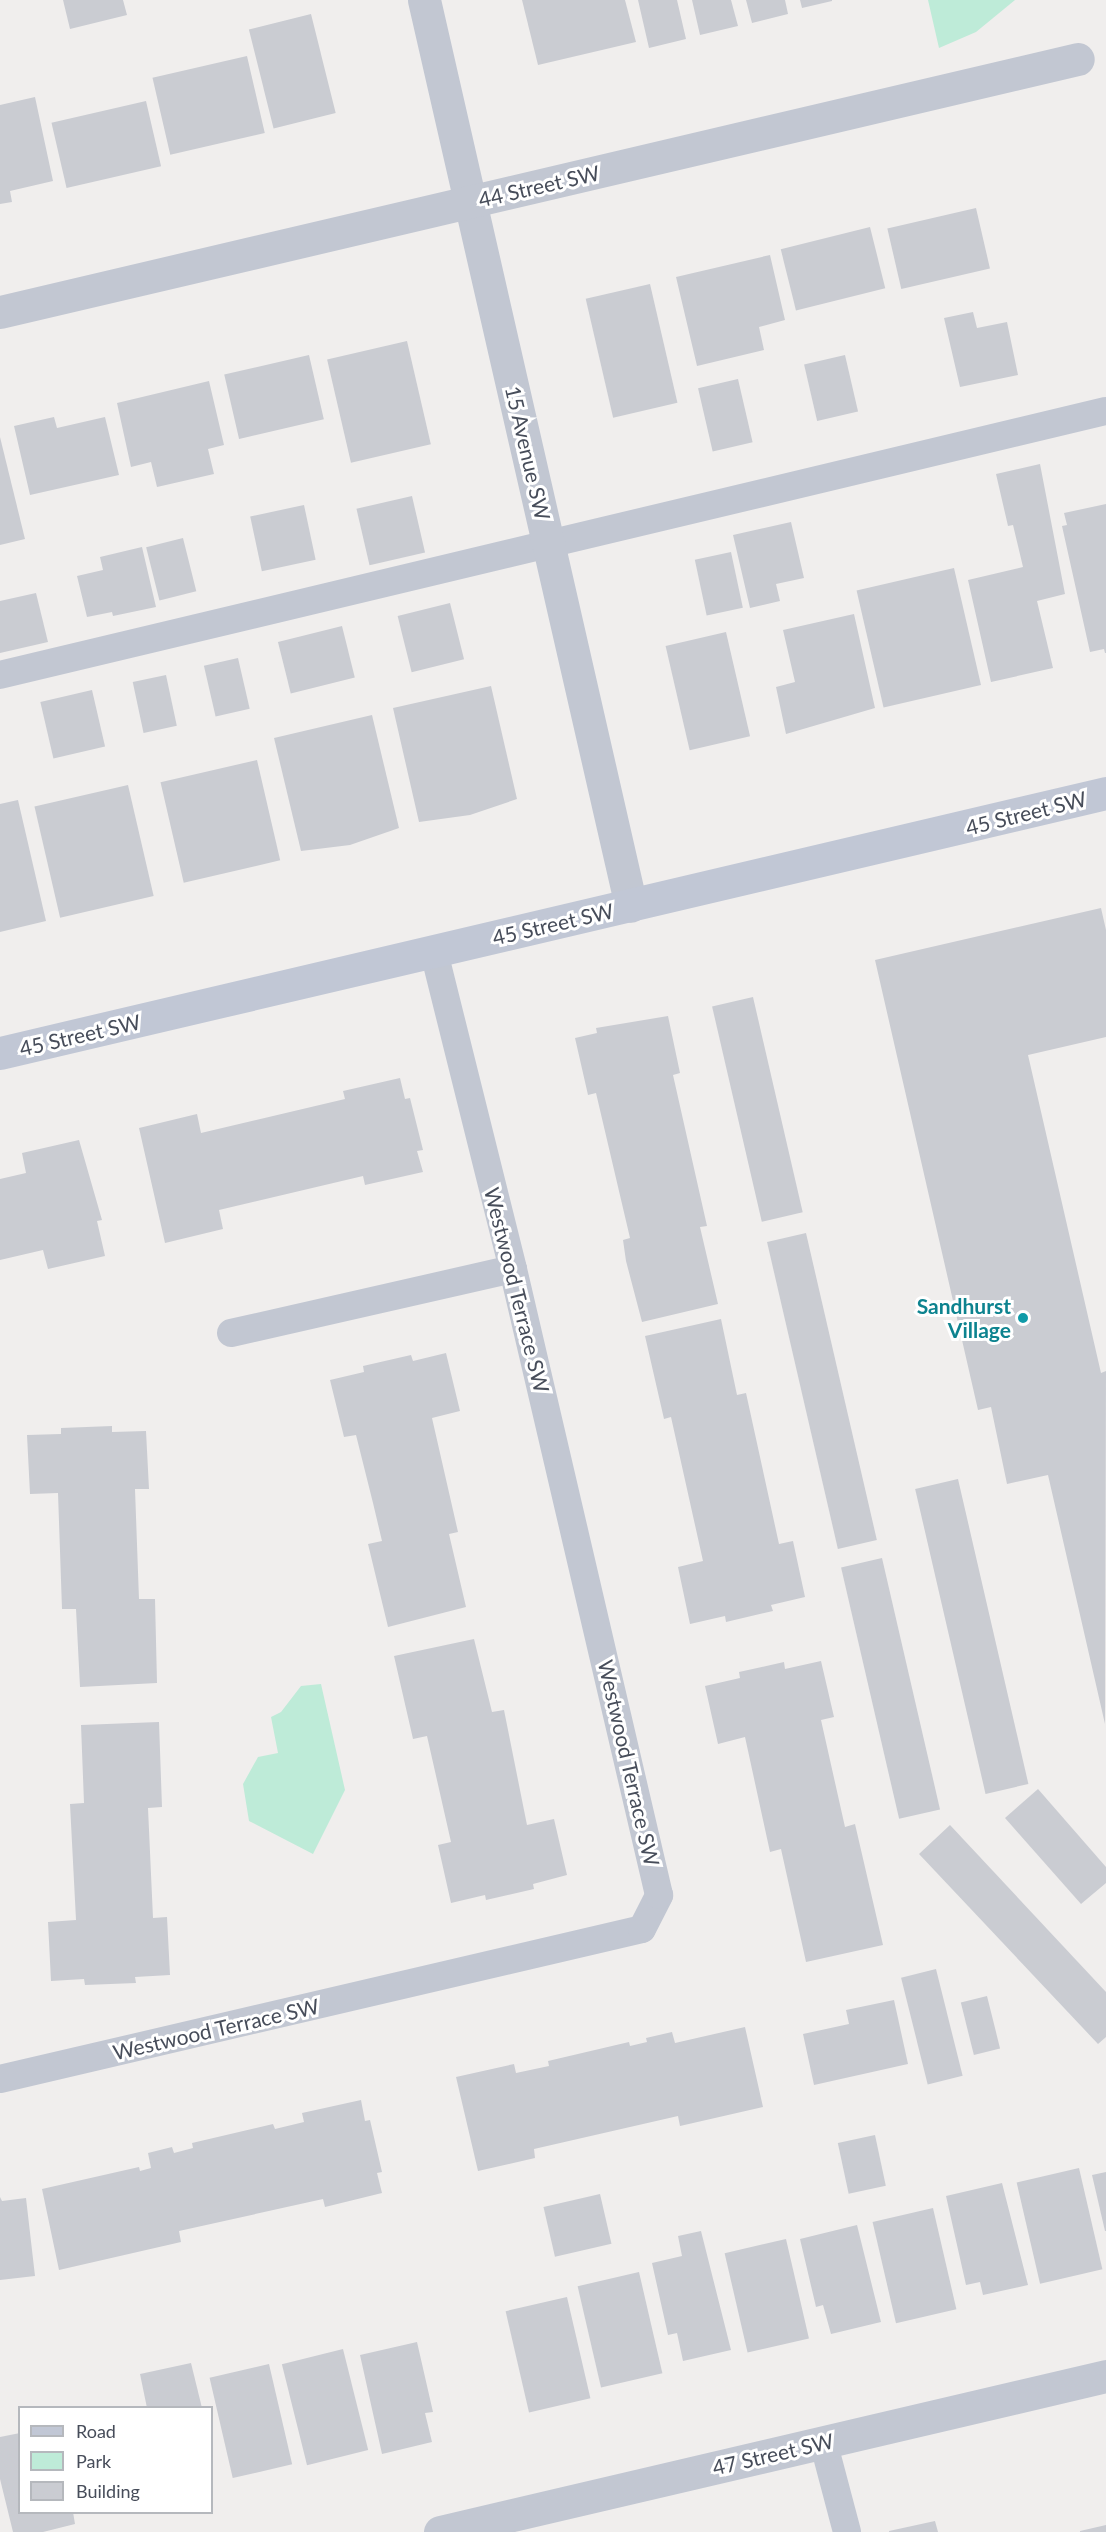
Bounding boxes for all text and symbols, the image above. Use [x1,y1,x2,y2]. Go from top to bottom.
street label: 44 Street SW [476,160,602,212]
street label: 15 Avenue SW [500,383,556,523]
street label: 45 Street SW [963,786,1089,840]
street label: 45 Street SW [490,898,616,950]
street label: 45 Street SW [17,1009,143,1061]
street label: Westwood Terrace SW [479,1184,555,1396]
place label: Sandhurst Village [917,1293,1011,1343]
marker: Sandhurst Village [1016,1311,1030,1325]
street label: Westwood Terrace SW [593,1657,665,1869]
street label: Westwood Terrace SW [110,1993,322,2065]
legend [18,2406,213,2514]
text: Road [76,2420,116,2442]
street label: 47 Street SW [710,2428,836,2480]
text: Park [76,2450,111,2472]
text: Building [76,2480,140,2502]

